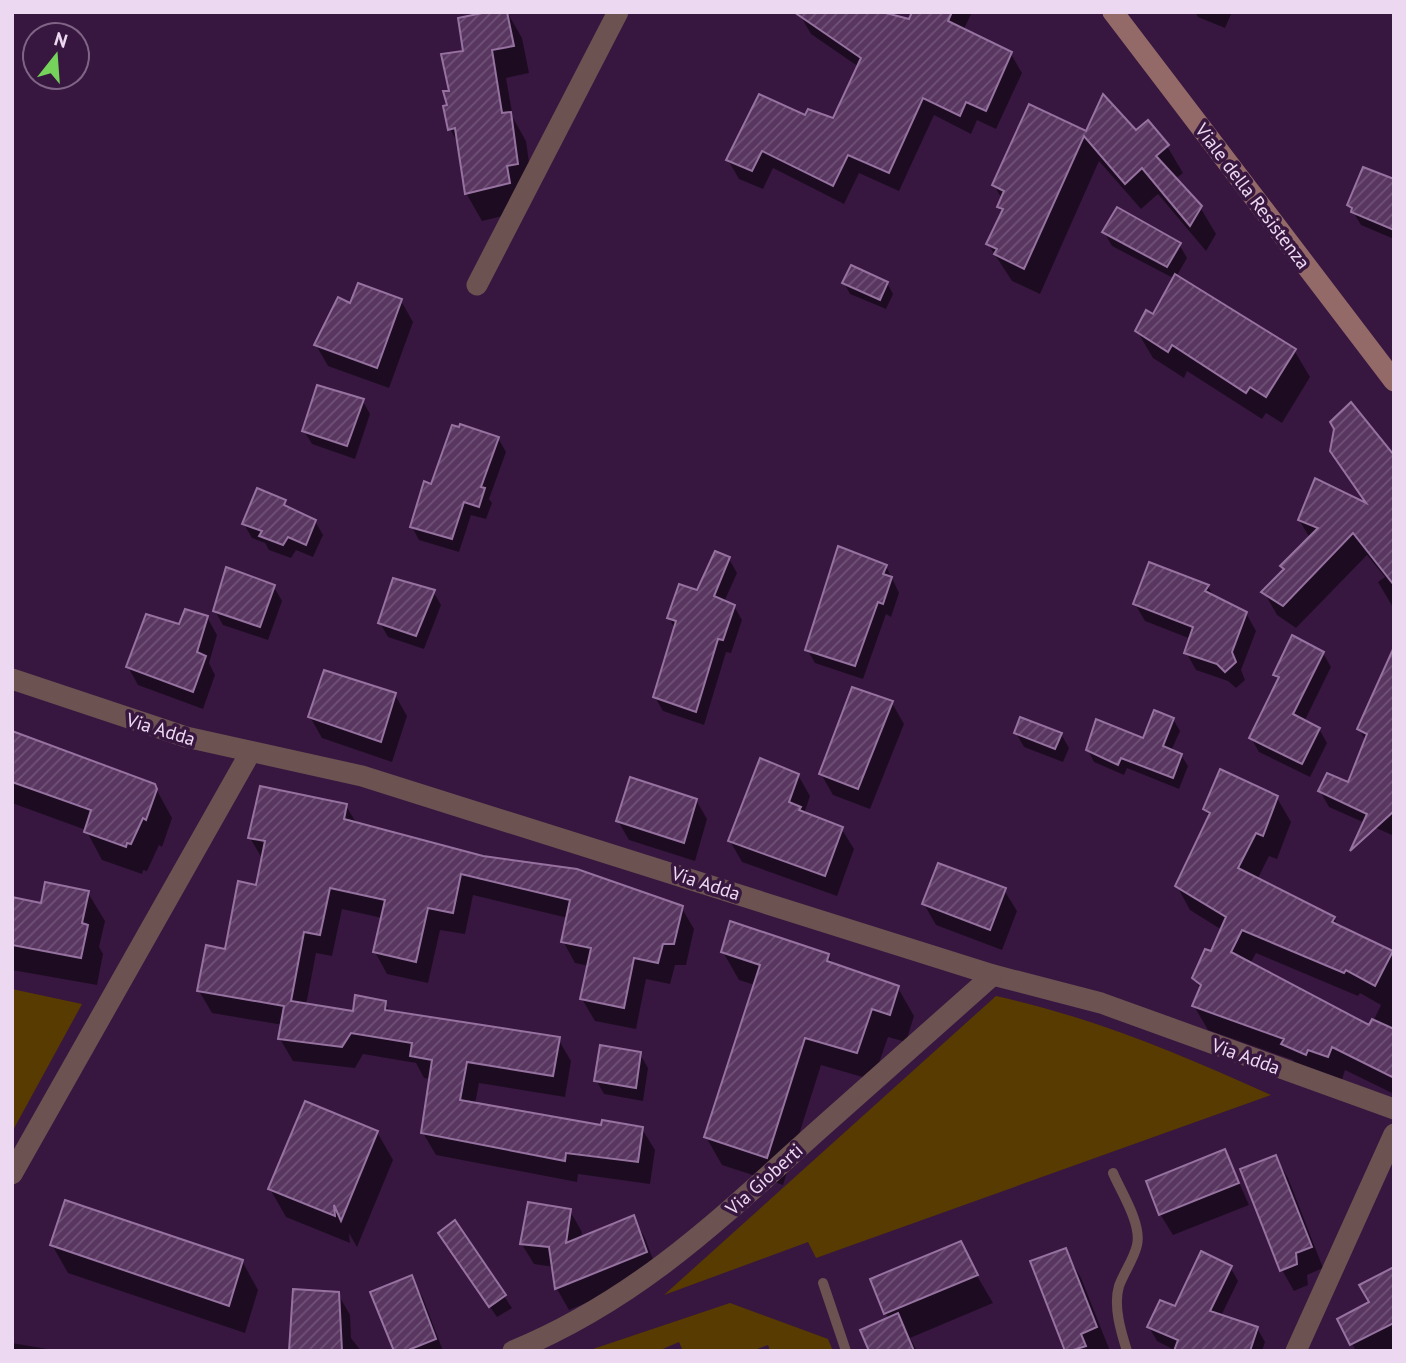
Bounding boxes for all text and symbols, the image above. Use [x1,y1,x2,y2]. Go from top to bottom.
north arrow [21,21,91,91]
text: N [51,26,70,53]
street label: Viale della Resistenza [1190,118,1316,274]
street label: Via Adda [123,707,198,751]
street label: Via Adda [668,860,743,905]
street label: Via Adda [1208,1032,1283,1079]
street label: Via Gioberti [720,1138,808,1221]

